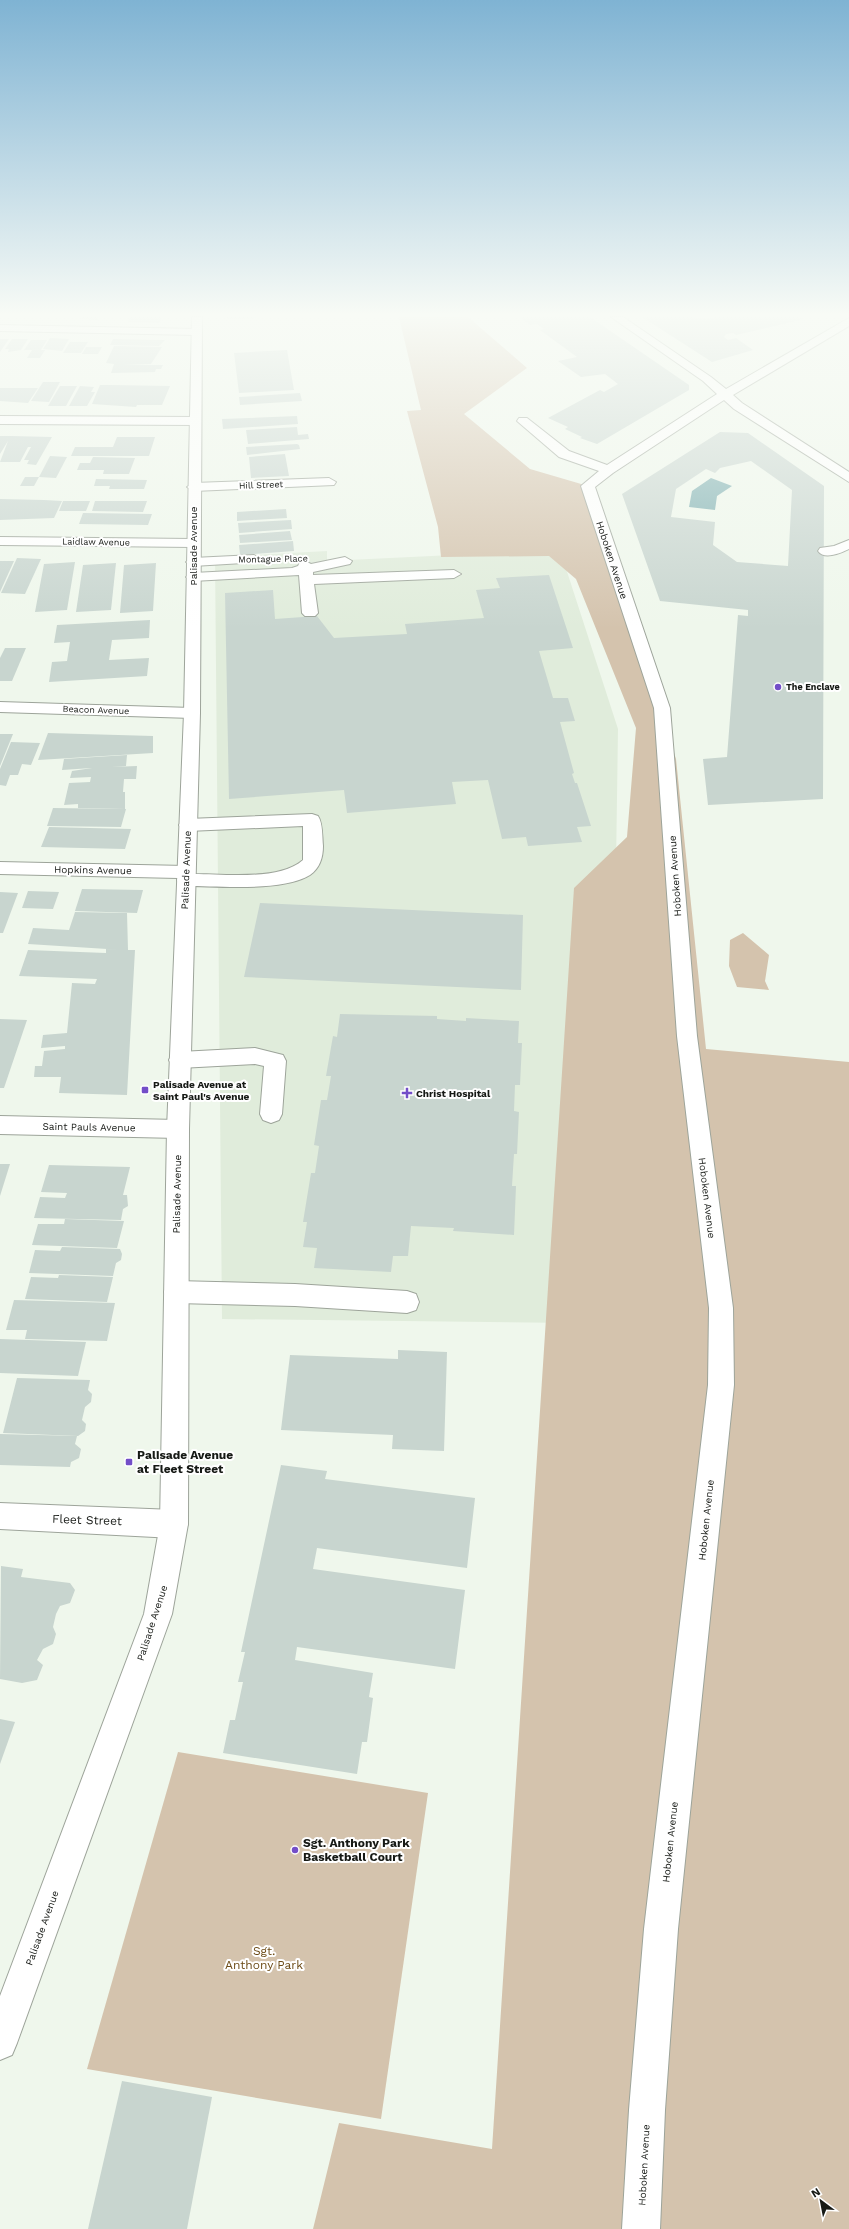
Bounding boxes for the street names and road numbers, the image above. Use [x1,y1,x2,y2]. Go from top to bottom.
street label: Hill Street [239,479,284,491]
street label: Palisade Avenue [188,506,199,585]
street label: Hoboken Avenue [594,520,630,601]
street label: Laidlaw Avenue [62,536,130,548]
street label: Montague Place [238,553,308,565]
street label: Beacon Avenue [62,704,130,716]
street label: Palisade Avenue [179,830,193,910]
street label: Hoboken Avenue [667,835,683,917]
street label: Hopkins Avenue [54,864,132,876]
street label: Saint Pauls Avenue [42,1121,136,1133]
street label: Palisade Avenue [171,1154,183,1234]
street label: Hoboken Avenue [697,1157,717,1239]
street label: Hoboken Avenue [696,1479,716,1561]
street label: Fleet Street [52,1512,122,1528]
street label: Palisade Avenue [135,1584,169,1662]
street label: Hoboken Avenue [660,1801,680,1883]
street label: Palisade Avenue [23,1889,61,1967]
street label: Hoboken Avenue [636,2124,652,2206]

